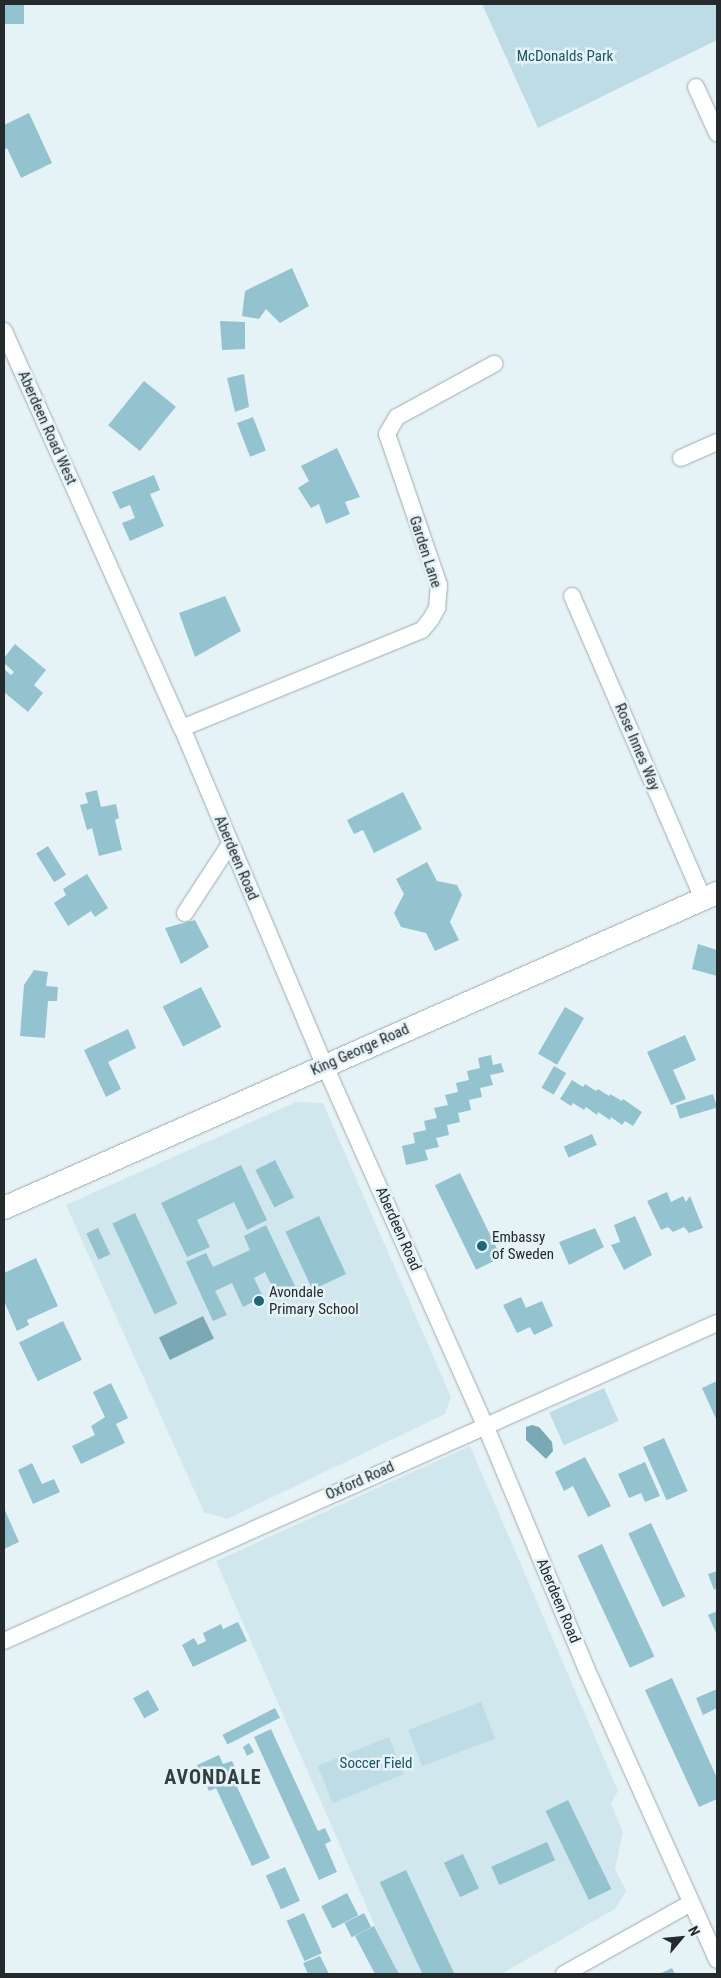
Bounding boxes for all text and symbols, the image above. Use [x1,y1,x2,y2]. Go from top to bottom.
park label: McDonalds Park [517,48,613,66]
street label: Aberdeen Road West [14,368,80,488]
street label: Garden Lane [405,514,445,590]
street label: Rose Innes Way [611,701,663,793]
street label: Aberdeen Road [210,813,262,903]
street label: King George Road [308,1020,412,1080]
street label: Aberdeen Road [372,1184,424,1274]
place label: Embassy of Sweden [492,1228,554,1263]
marker: Embassy of Sweden [476,1240,488,1252]
place label: Avondale Primary School [269,1283,359,1318]
marker: Avondale Primary School [253,1295,265,1307]
street label: Oxford Road [323,1458,397,1504]
street label: Aberdeen Road [532,1556,584,1646]
park label: Soccer Field [340,1755,412,1773]
district label: AVONDALE [163,1765,263,1789]
north arrow [656,1913,706,1963]
text: N [685,1923,703,1938]

